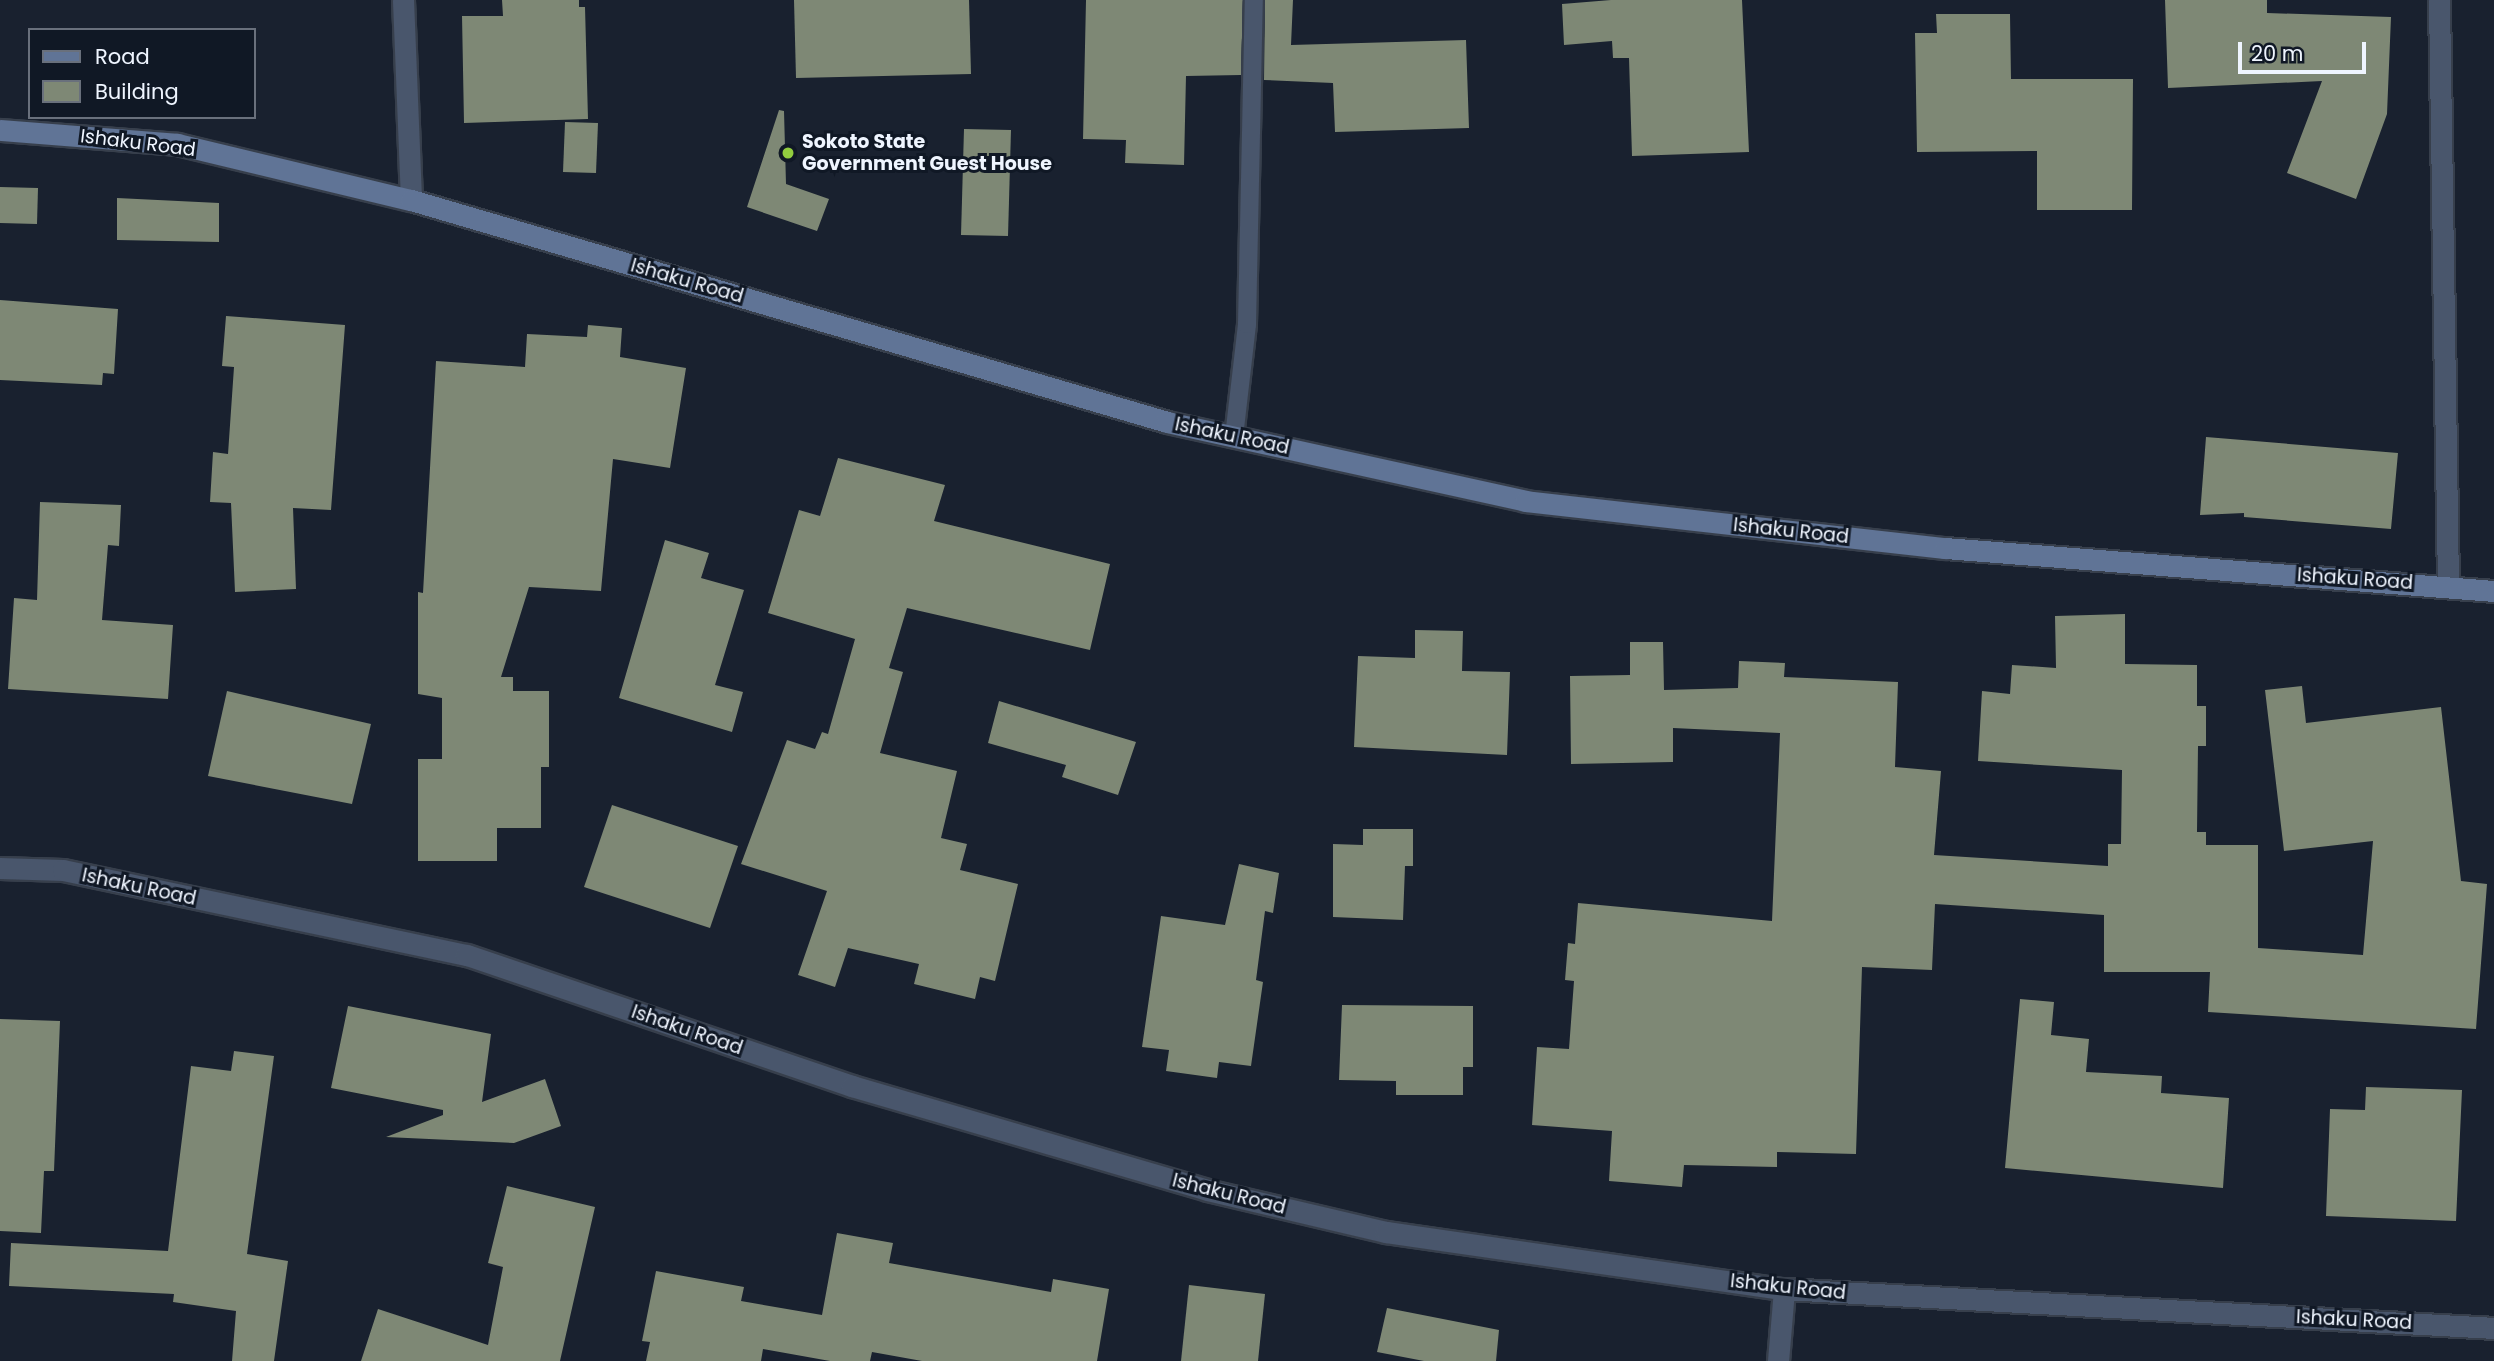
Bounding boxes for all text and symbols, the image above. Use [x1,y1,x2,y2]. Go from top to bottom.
legend [28,28,256,119]
scale bar [2242,28,2370,72]
text: 20 m [2251,39,2304,68]
text: Road [95,42,150,71]
text: Building [95,77,179,106]
street label: Ishaku Road [79,125,197,161]
place label: Sokoto State Government Guest House [802,131,1052,175]
marker: Sokoto State Government Guest House [780,145,796,161]
street label: Ishaku Road [628,254,746,308]
street label: Ishaku Road [1173,413,1291,459]
street label: Ishaku Road [1732,514,1850,548]
street label: Ishaku Road [2296,564,2414,594]
street label: Ishaku Road [80,864,198,910]
street label: Ishaku Road [628,1000,746,1060]
street label: Ishaku Road [1170,1169,1288,1219]
street label: Ishaku Road [1729,1270,1847,1304]
street label: Ishaku Road [2295,1306,2413,1334]

